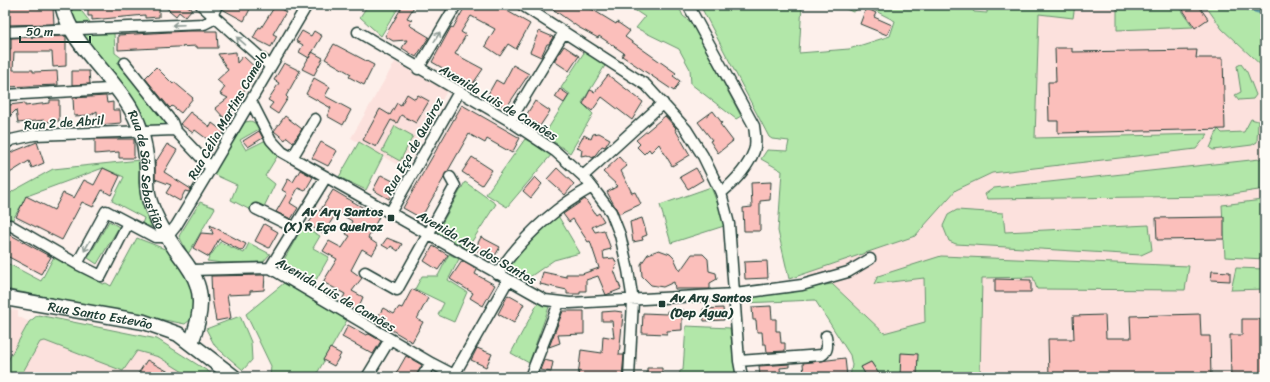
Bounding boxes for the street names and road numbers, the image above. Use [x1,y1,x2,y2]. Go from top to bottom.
street label: Rua Célia Martins Camelo [181,46,274,184]
street label: Avenida Luis de Camões [434,57,563,148]
street label: Rua Eça de Queiroz [377,92,450,199]
street label: Rua de São Sebastião [121,106,172,234]
street label: Rua 2 de Abril [23,108,105,137]
street label: Avenida Ary dos Santos [412,203,542,292]
street label: Avenida Luís de Camões [271,250,401,339]
street label: Rua Santo Estevão [46,295,157,337]

